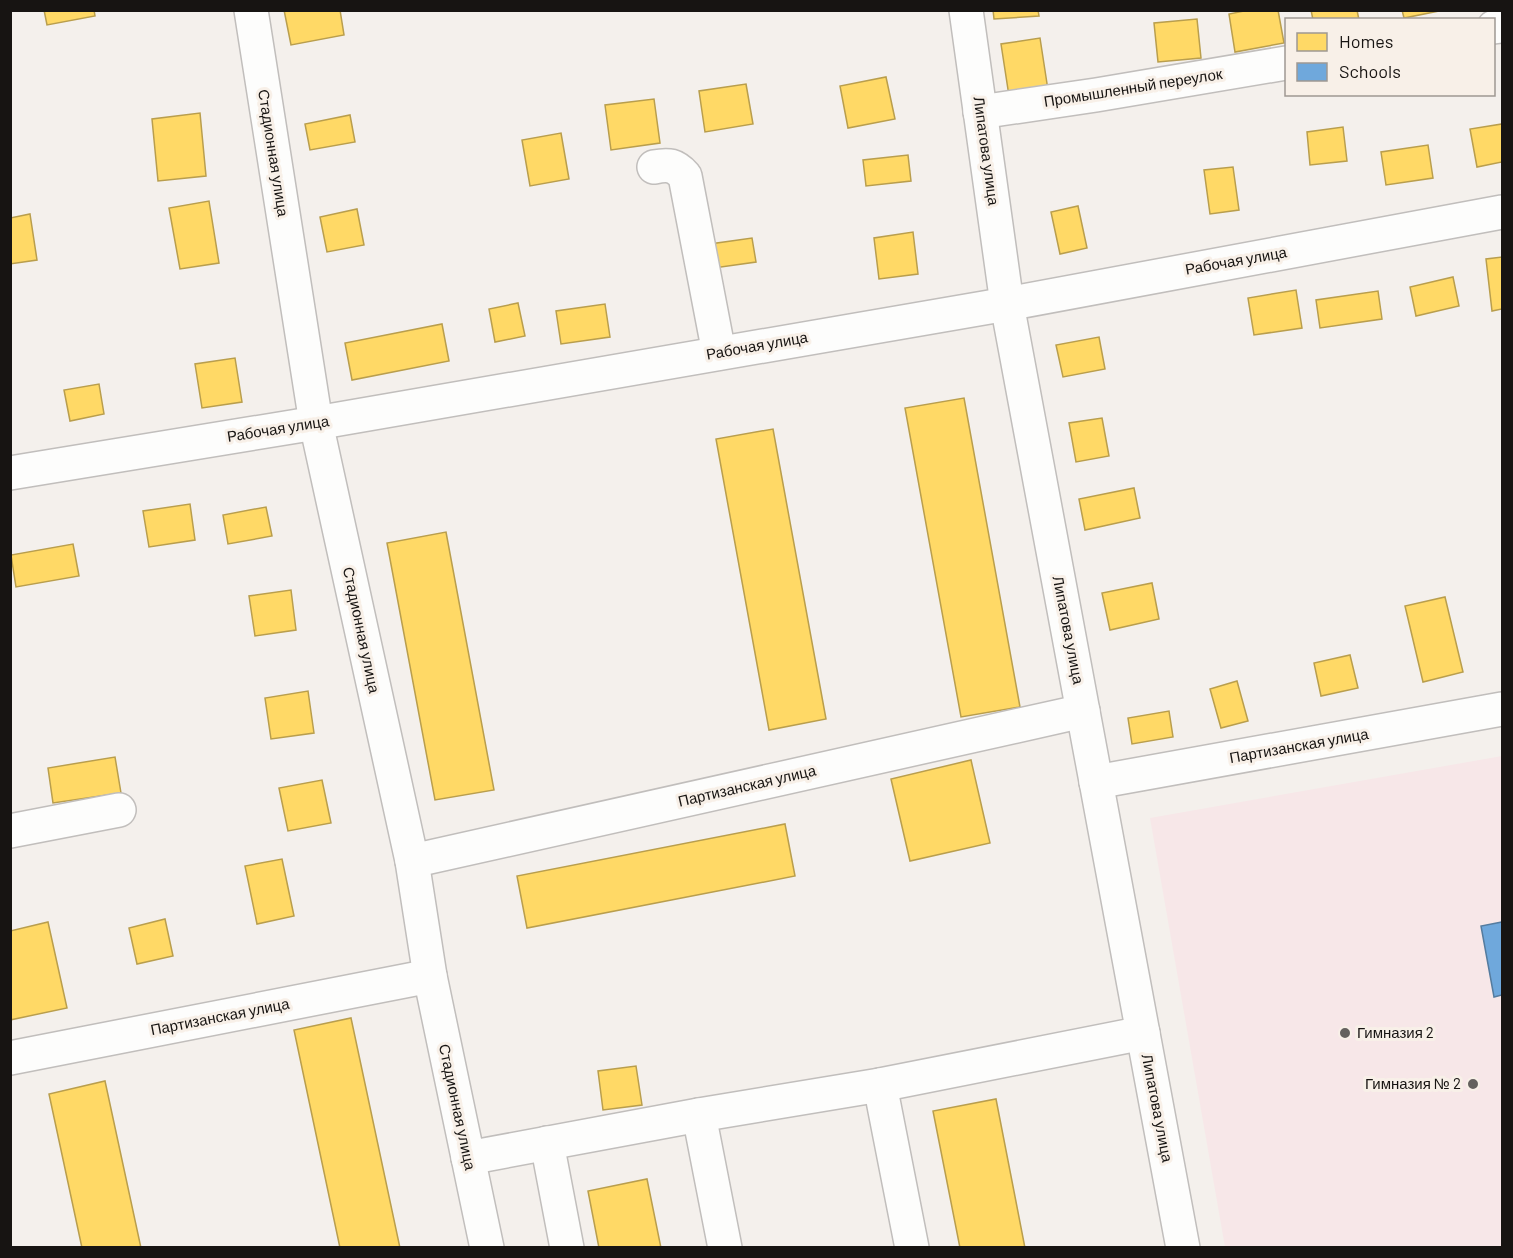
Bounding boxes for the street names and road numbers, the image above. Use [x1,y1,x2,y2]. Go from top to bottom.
street label: Промышленный переулок [1042,64,1224,110]
street label: Стадионная улица [255,88,293,218]
street label: Липатова улица [970,95,1004,207]
street label: Рабочая улица [1184,242,1289,278]
street label: Рабочая улица [705,327,810,363]
street label: Рабочая улица [226,411,331,445]
street label: Стадионная улица [340,565,384,695]
street label: Липатова улица [1050,574,1088,686]
street label: Партизанская улица [1228,724,1370,766]
street label: Партизанская улица [676,760,818,810]
street label: Партизанская улица [149,994,291,1038]
street label: Стадионная улица [436,1042,480,1172]
street label: Липатова улица [1139,1052,1177,1164]

